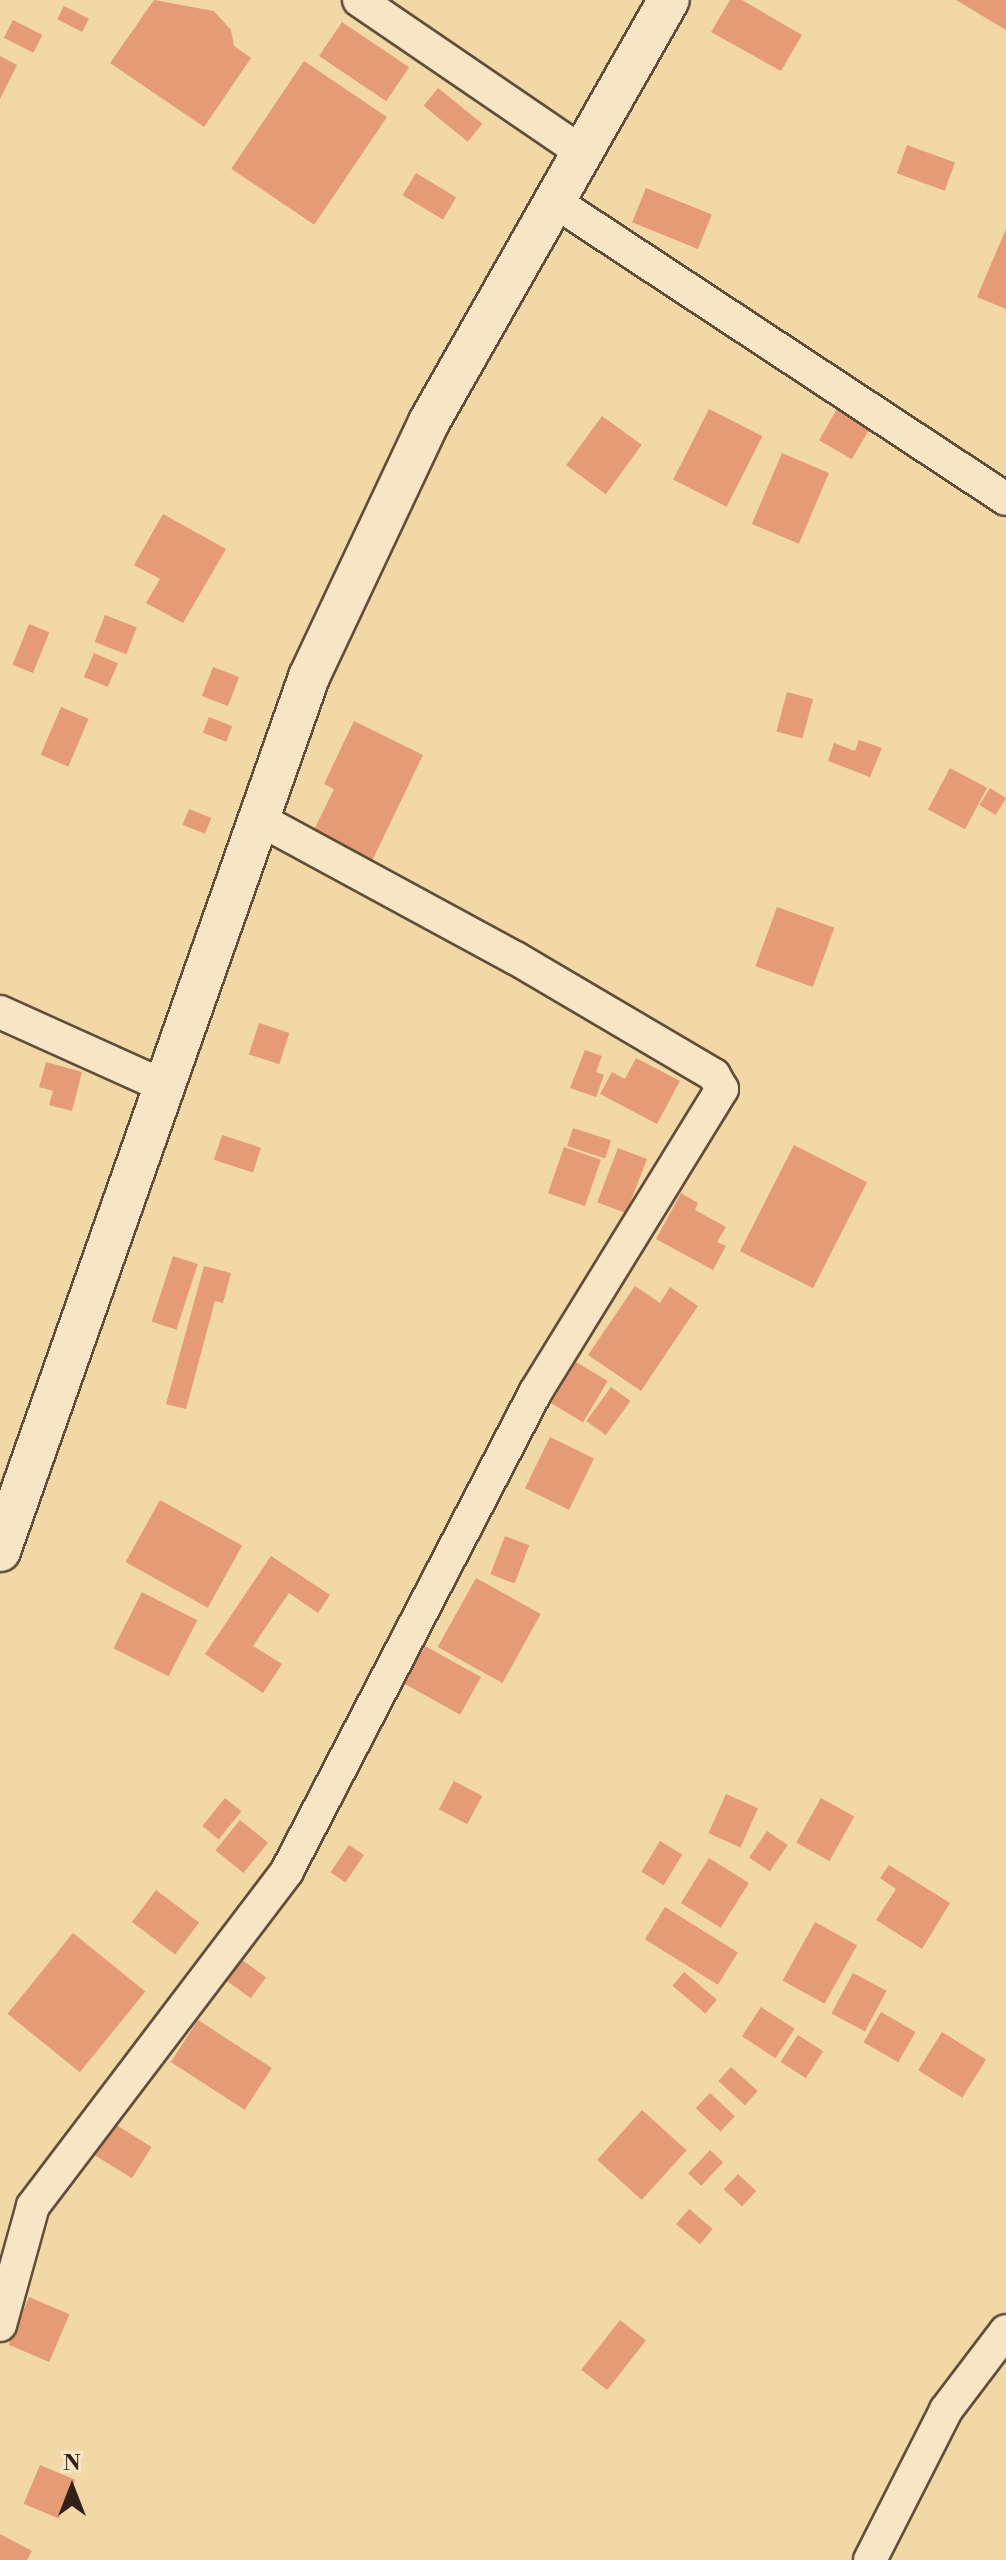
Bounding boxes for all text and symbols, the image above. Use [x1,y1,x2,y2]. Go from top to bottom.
north arrow [32,2448,112,2528]
text: N [63,2450,81,2477]

